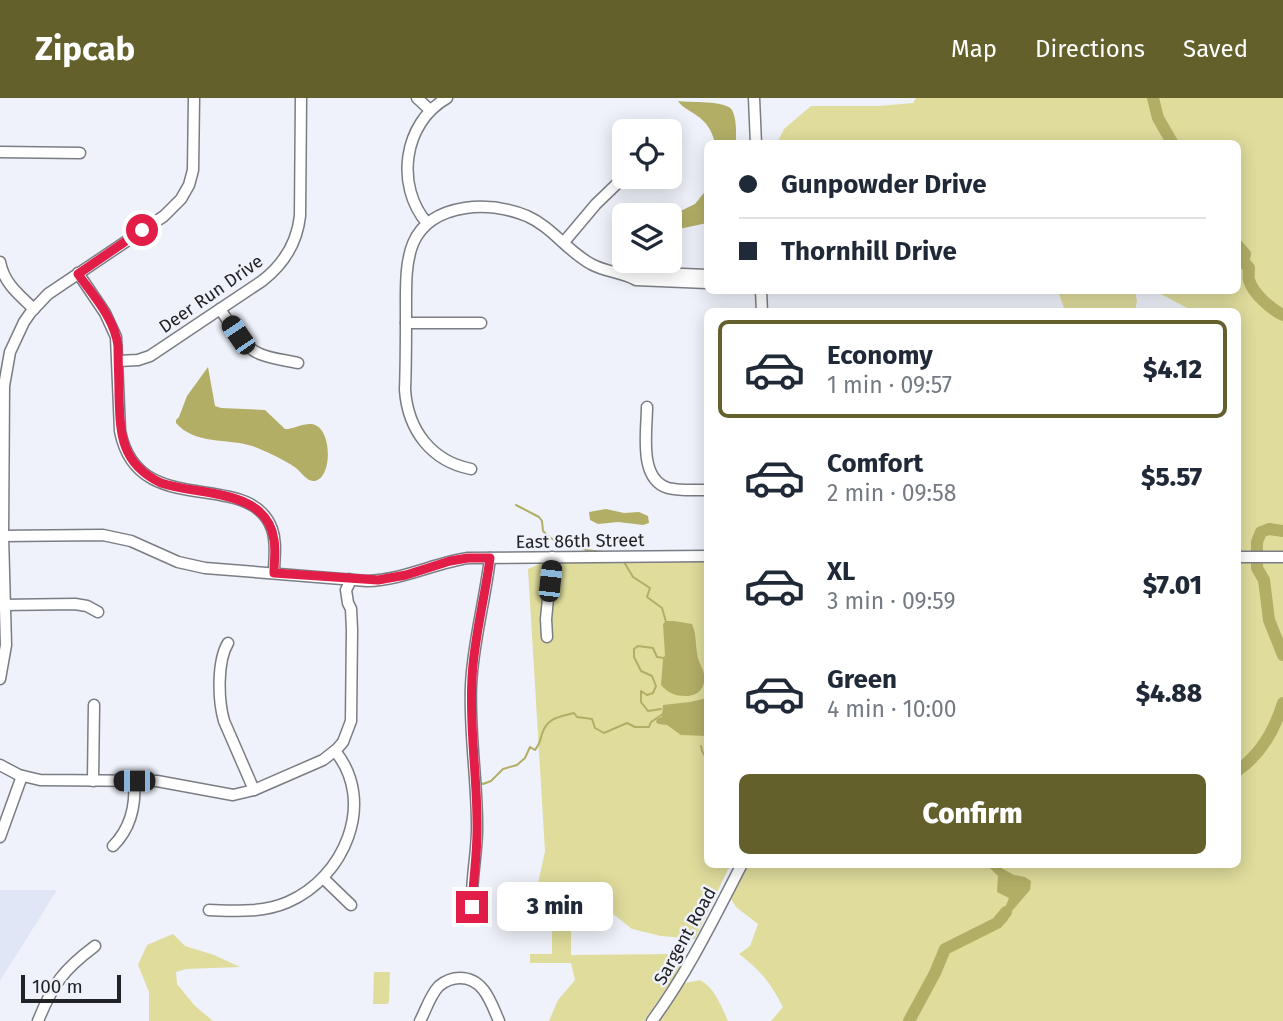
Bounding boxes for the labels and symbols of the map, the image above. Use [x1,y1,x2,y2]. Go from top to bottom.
route start [126,214,158,246]
street label: Deer Run Drive [155,250,267,338]
car [218,312,259,358]
street label: East 86th Street [515,529,645,553]
car [538,559,563,603]
car [114,771,156,792]
callout: 3 min [496,882,612,932]
street label: Sargent Road [649,883,721,989]
route end [456,891,488,923]
scale bar [21,972,121,1004]

